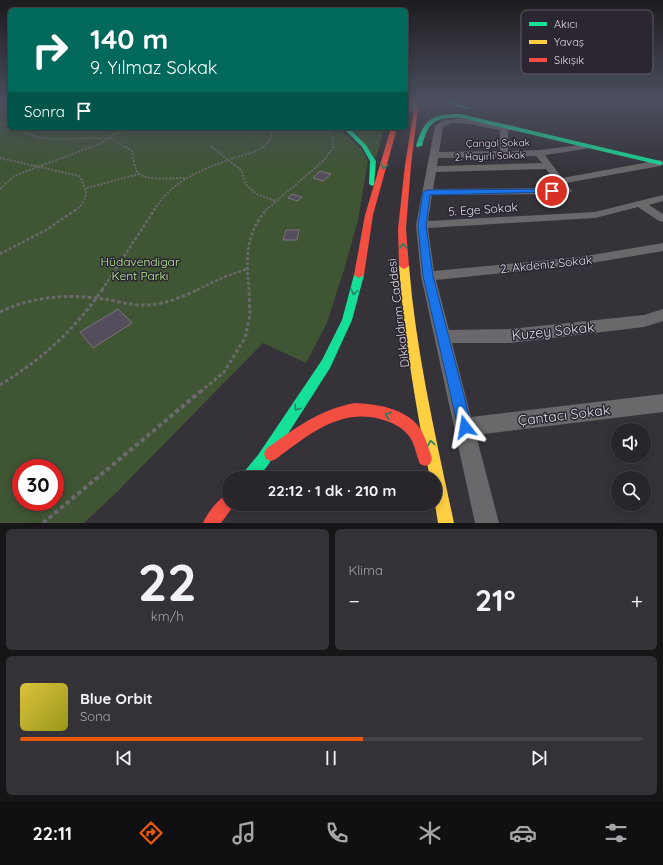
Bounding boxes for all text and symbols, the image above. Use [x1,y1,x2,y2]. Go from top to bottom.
legend [521,10,653,74]
text: Akıcı [554,17,577,31]
text: 140 m [90,21,168,56]
icon: right [24,24,76,76]
text: Yavaş [554,35,584,49]
text: Sıkışık [554,53,584,67]
text: 9. Yılmaz Sokak [90,56,218,79]
icon: arrive [73,100,95,122]
text: Sonra [24,102,65,121]
street label: Çangal Sokak [466,136,530,150]
street label: 2. Hayırlı Sokak [455,148,525,164]
one-way arrow [380,162,389,169]
pin [535,174,569,208]
icon: arrive [541,180,563,202]
street label: 5. Ege Sokak [448,199,518,219]
one-way arrow [399,243,407,249]
street label: 2. Akdeniz Sokak [499,252,593,276]
park label: Hüdavendigar Kent Parkı [100,254,180,283]
street label: Dikkaldırım Caddesi [384,258,412,368]
one-way arrow [350,288,359,295]
street label: Kuzey Sokak [511,318,595,344]
street label: Çantacı Sokak [517,400,611,430]
one-way arrow [294,404,302,411]
position arrow [444,406,486,448]
one-way arrow [385,412,392,420]
map controls [611,423,651,511]
button: sound [611,423,651,463]
one-way arrow [427,440,436,447]
speed limit sign: 30 [12,459,64,511]
button: search [611,471,651,511]
text: 22:12 · 1 dk · 210 m [268,481,396,500]
text: 22 [138,549,197,614]
text: Klima [349,562,383,578]
text: 21° [475,581,516,619]
text: − [349,587,360,615]
text: + [631,587,643,615]
text: km/h [151,608,184,624]
text: Blue Orbit [80,689,153,708]
text: Sona [80,708,111,724]
icon: previous [113,747,135,769]
icon: pause [320,747,342,769]
icon: next [528,747,550,769]
icon: directions [137,819,165,847]
icon: music [230,819,258,847]
icon: phone [323,819,351,847]
icon: climate [416,819,444,847]
icon: car [509,819,537,847]
icon: filters [602,819,630,847]
text: 22:11 [33,822,72,845]

